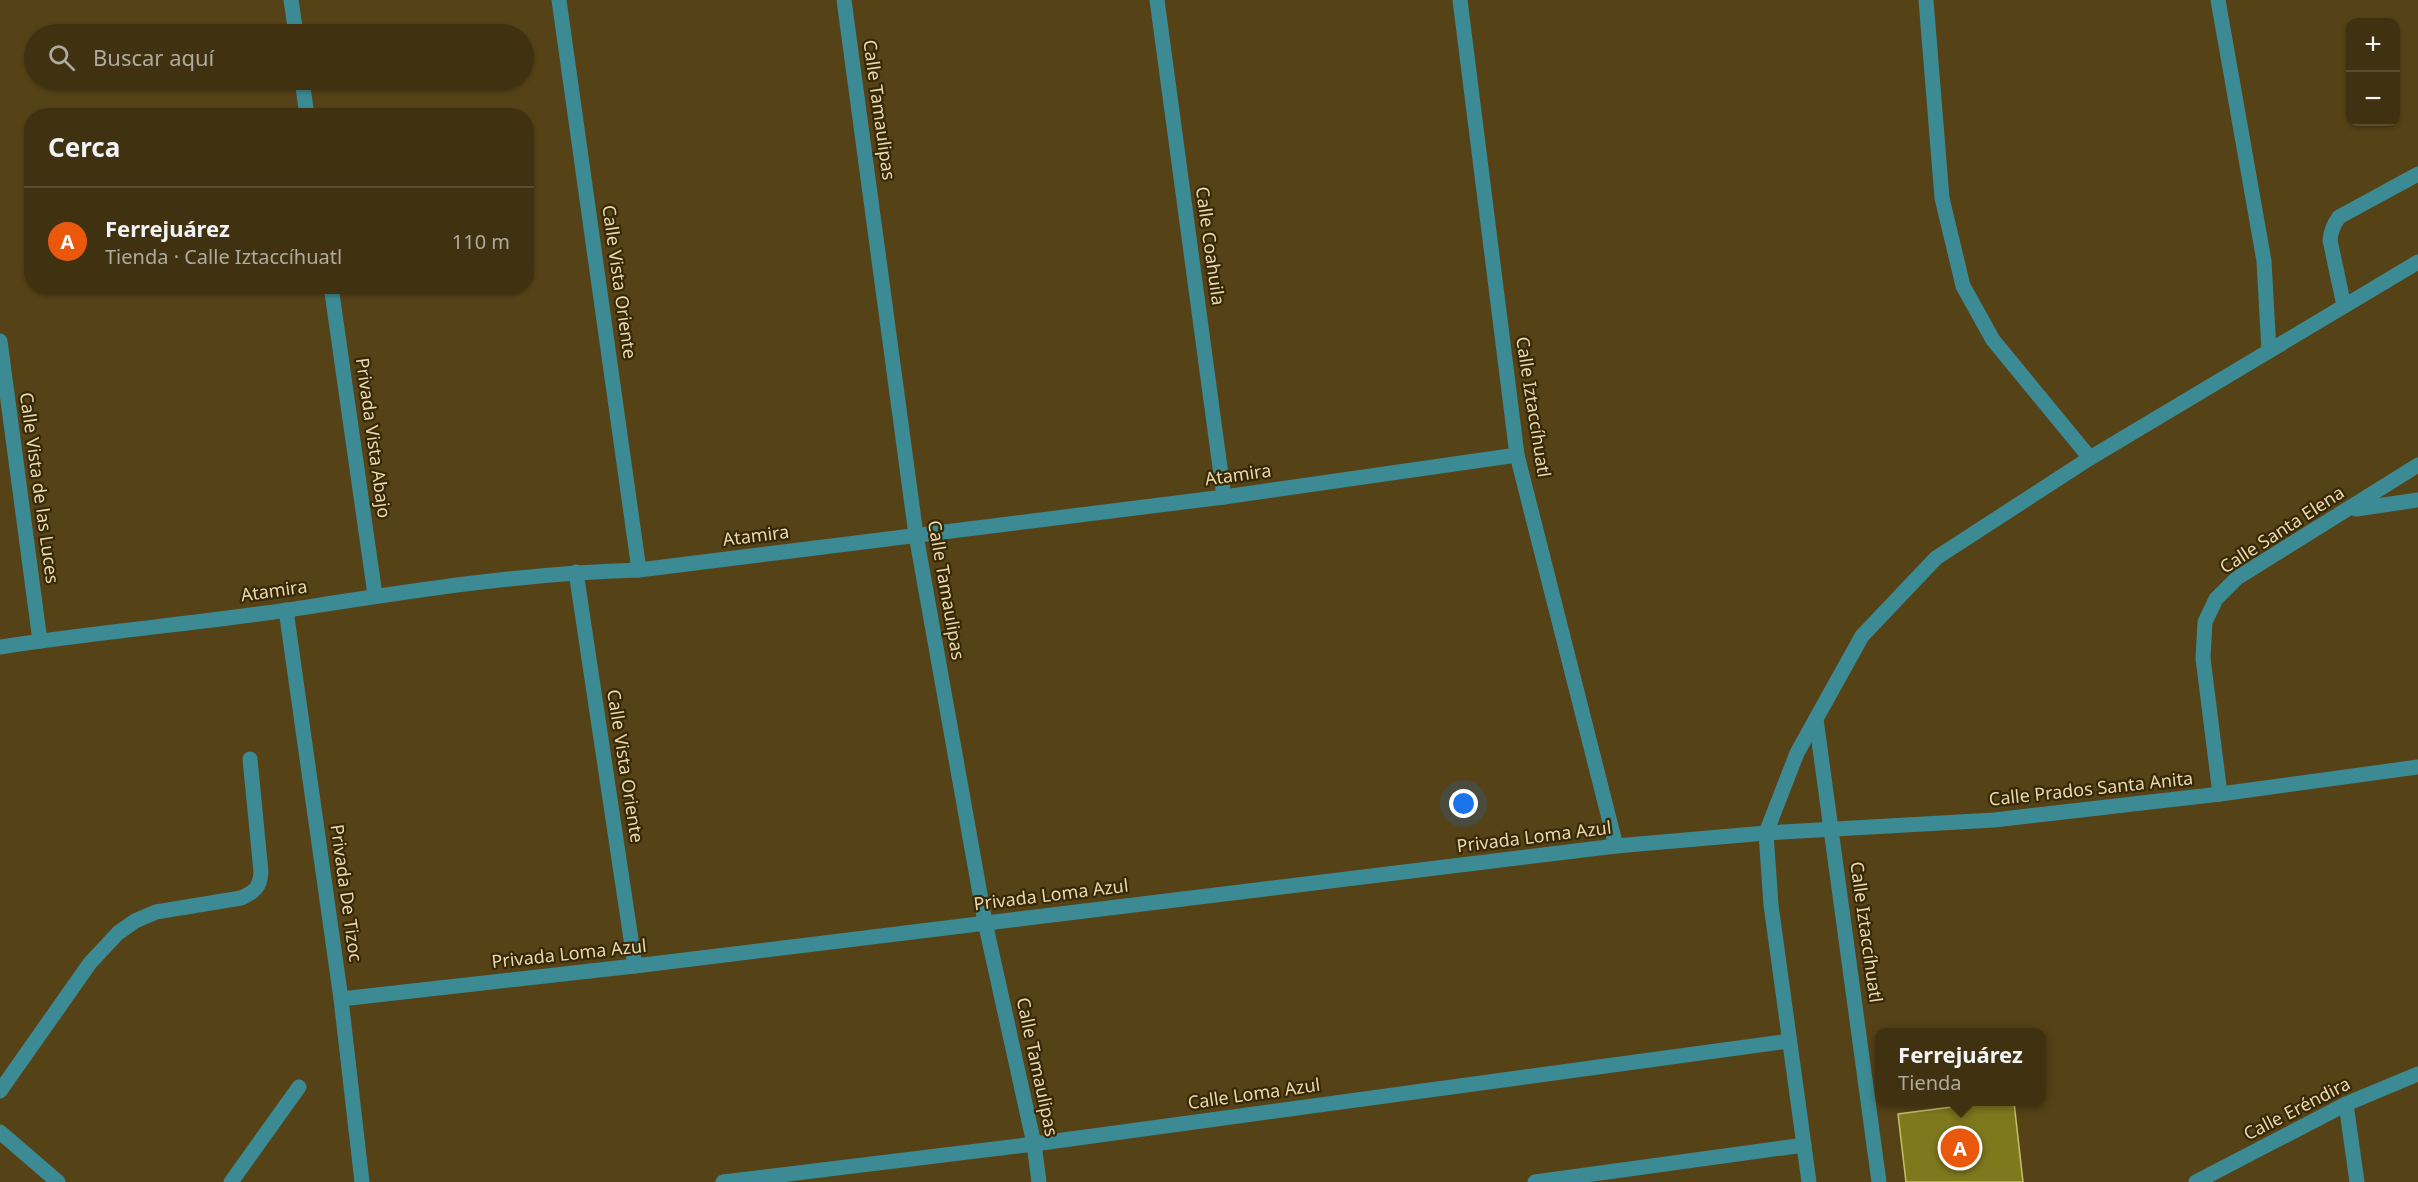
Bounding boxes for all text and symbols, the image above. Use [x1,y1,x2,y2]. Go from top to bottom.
map controls [2346,18,2400,126]
button: + [2346,18,2400,72]
search box [24,24,534,90]
street label: Calle Tamaulipas [858,38,902,182]
icon: search [45,41,78,74]
text: Buscar aquí [93,42,214,72]
button: − [2346,72,2400,126]
text: Cerca [48,129,120,165]
street label: Calle Coahuila [1191,185,1231,307]
street label: Calle Vista Oriente [597,203,643,360]
text: Ferrejuárez [105,213,230,243]
text: A [61,228,74,255]
text: 110 m [452,228,510,255]
text: Tienda · Calle Iztaccíhuatl [105,243,342,270]
street label: Calle Iztaccíhuatl [1511,335,1557,479]
street label: Privada Vista Abajo [351,356,397,520]
street label: Calle Vista de las Luces [15,391,65,585]
street label: Atamira [1203,457,1273,491]
street label: Calle Santa Elena [2215,480,2348,578]
street label: Calle Tamaulipas [923,518,971,662]
street label: Atamira [721,519,790,551]
street label: Atamira [239,573,309,607]
street label: Calle Vista Oriente [602,687,650,844]
street label: Calle Prados Santa Anita [1988,765,2194,811]
your location [1449,789,1478,818]
street label: Privada Loma Azul [1455,815,1613,857]
street label: Privada De Tizoc [325,823,369,964]
street label: Calle Iztaccíhuatl [1845,860,1889,1004]
street label: Privada Loma Azul [972,873,1130,915]
street label: Privada Loma Azul [490,933,648,973]
street label: Calle Tamaulipas [1012,995,1064,1138]
popup [1875,1028,2046,1106]
text: Ferrejuárez [1898,1039,2023,1069]
text: Tienda [1898,1069,1962,1096]
street label: Calle Eréndira [2239,1071,2354,1145]
street label: Calle Loma Azul [1186,1072,1322,1114]
pin: A [1940,1126,1980,1170]

